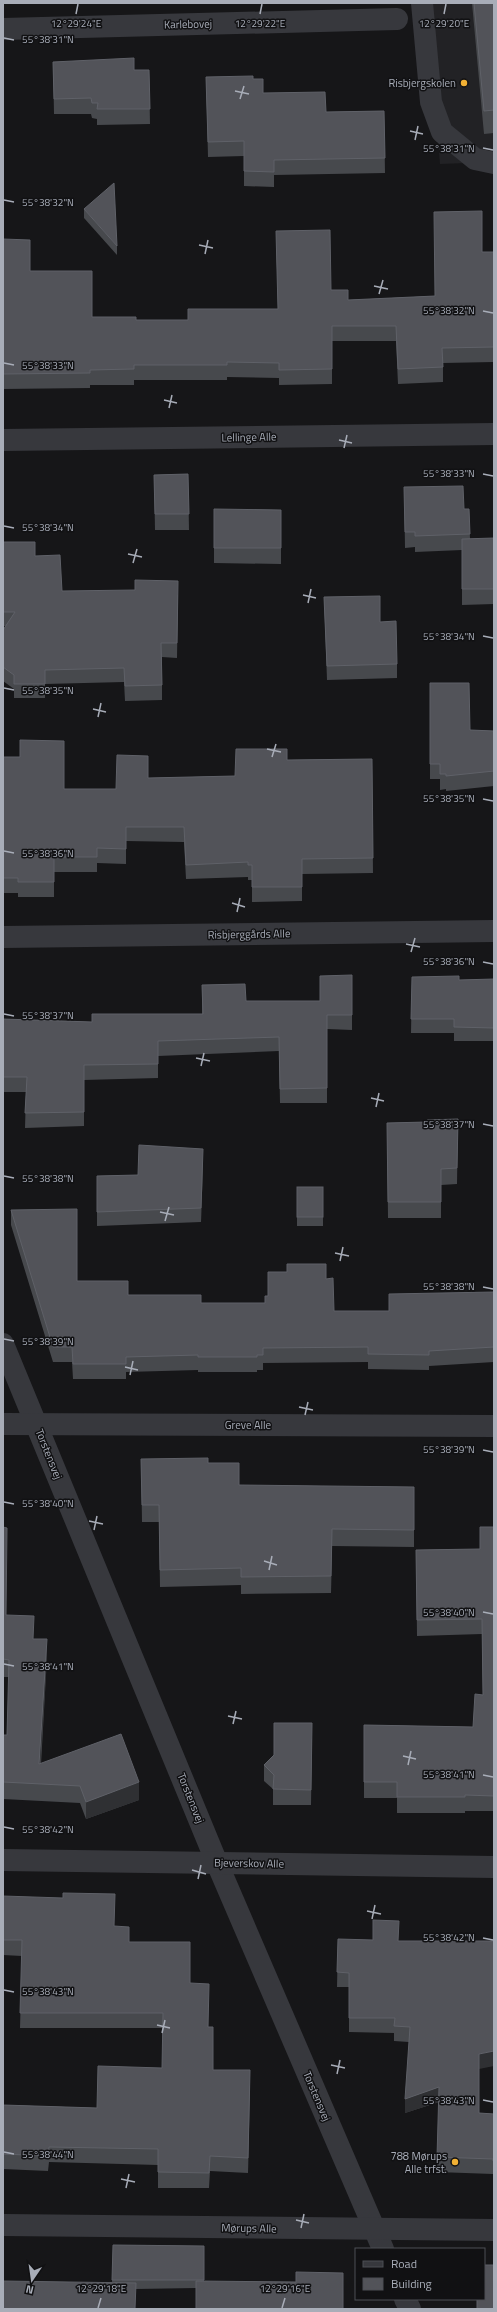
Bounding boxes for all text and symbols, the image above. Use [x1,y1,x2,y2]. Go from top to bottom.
text: 12°29'24"E [51,16,102,31]
street label: Karlebovej [164,16,212,32]
text: 12°29'22"E [235,16,286,31]
text: 12°29'20"E [419,16,470,31]
text: 55°38'31"N [22,32,74,47]
place label: Risbjergskolen [389,75,456,91]
marker: Risbjergskolen [459,78,469,88]
text: 55°38'31"N [423,141,475,156]
text: 55°38'32"N [22,195,74,210]
text: 55°38'32"N [423,303,475,318]
text: 55°38'33"N [22,358,74,373]
street label: Lellinge Alle [221,429,277,445]
text: 55°38'33"N [423,466,475,481]
text: 55°38'34"N [22,520,74,535]
text: 55°38'34"N [423,629,475,644]
text: 55°38'35"N [22,683,74,698]
text: 55°38'35"N [423,791,475,806]
text: 55°38'36"N [22,846,74,861]
street label: Risbjerggårds Alle [207,925,291,943]
text: 55°38'36"N [423,954,475,969]
text: 55°38'37"N [22,1008,74,1023]
text: 55°38'37"N [423,1117,475,1132]
text: 55°38'38"N [22,1171,74,1186]
text: 55°38'38"N [423,1279,475,1294]
text: 55°38'39"N [22,1334,74,1349]
street label: Greve Alle [225,1417,272,1433]
street label: Torstensvej [32,1426,66,1482]
text: 55°38'39"N [423,1442,475,1457]
text: 55°38'40"N [22,1496,74,1511]
text: 55°38'40"N [423,1605,475,1620]
text: 55°38'41"N [22,1659,74,1674]
text: 55°38'41"N [423,1767,475,1782]
street label: Torstensvej [174,1770,208,1826]
text: 55°38'42"N [22,1822,74,1837]
street label: Bjeverskov Alle [214,1854,285,1872]
text: 55°38'42"N [423,1930,475,1945]
text: 55°38'43"N [22,1984,74,1999]
street label: Torstensvej [299,2068,335,2124]
text: 55°38'43"N [423,2093,475,2108]
text: 55°38'44"N [22,2147,74,2162]
place label: 788 Mørups Alle trfst. [391,2148,447,2177]
marker: 788 Mørups Alle trfst. [450,2157,460,2167]
street label: Mørups Alle [221,2220,277,2236]
legend [355,2248,485,2300]
text: Road [391,2254,417,2273]
north arrow [12,2260,52,2300]
text: Building [391,2274,432,2293]
text: N [24,2281,35,2298]
text: 12°29'18"E [76,2281,127,2296]
text: 12°29'16"E [260,2281,311,2296]

